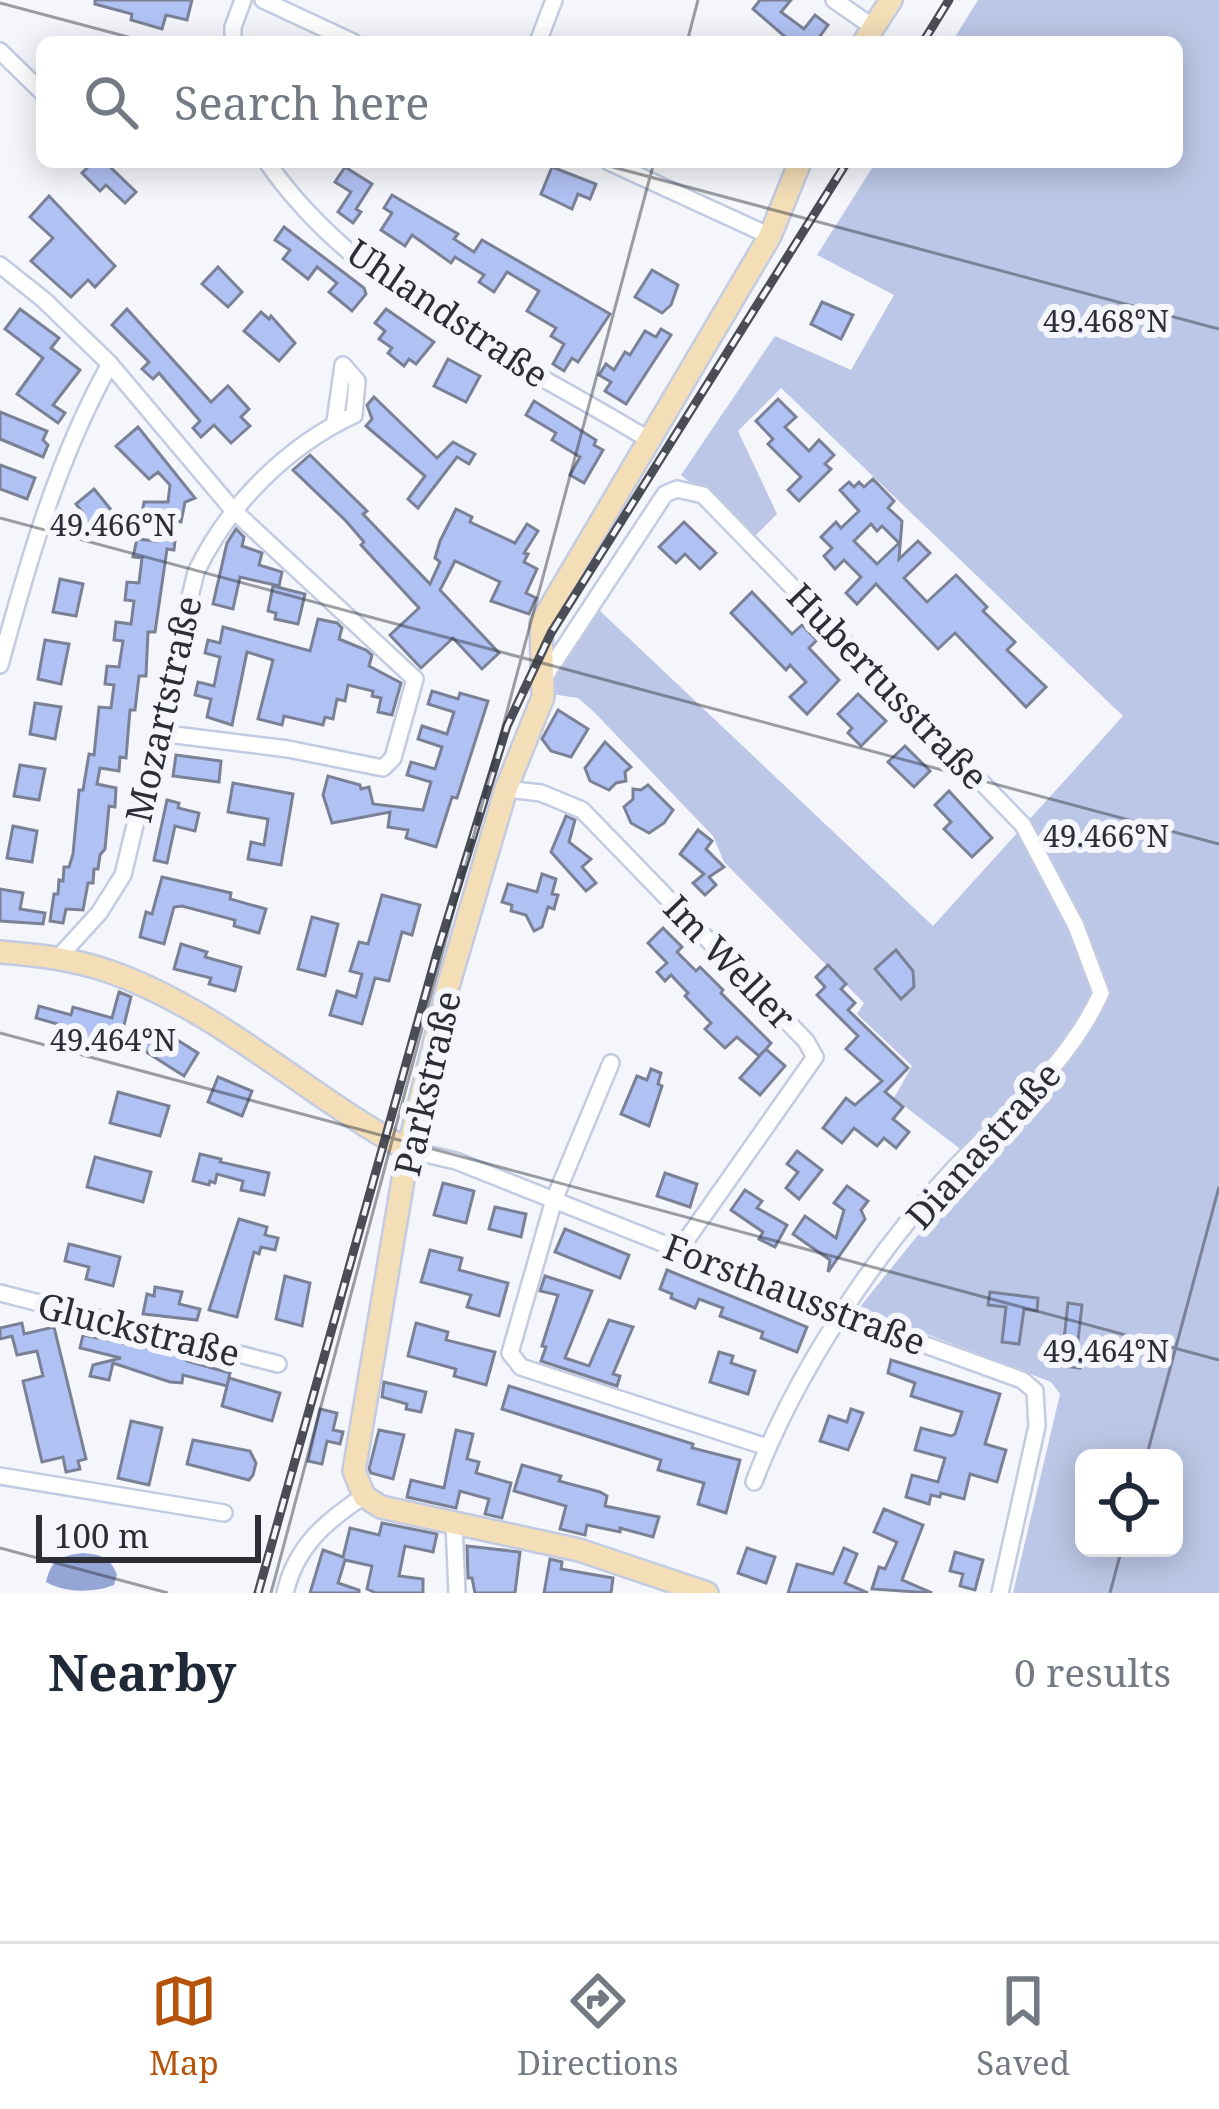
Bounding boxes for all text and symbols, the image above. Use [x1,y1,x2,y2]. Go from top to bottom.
search box [36,36,1183,168]
icon: search [78,69,144,135]
text: Search here [174,72,429,133]
street label: Uhlandstraße [338,227,558,399]
text: 49.468°N [1043,300,1169,341]
text: 49.466°N [50,504,176,545]
street label: Hubertusstraße [777,572,999,800]
street label: Mozartstraße [113,591,213,827]
text: 49.466°N [1043,815,1169,856]
street label: Im Weller [653,884,807,1040]
street label: Parkstraße [382,986,472,1180]
text: 49.464°N [50,1019,176,1060]
street label: Dianastraße [895,1051,1071,1239]
street label: Forsthausstraße [657,1222,933,1366]
street label: Gluckstraße [33,1280,245,1378]
text: 49.464°N [1043,1330,1169,1371]
map controls [1075,1449,1183,1557]
button: locate [1075,1449,1183,1557]
scale bar [36,1509,261,1562]
text: 100 m [54,1513,149,1558]
text: Nearby [48,1636,236,1706]
text: 0 results [1014,1645,1171,1698]
tab: Map [149,1968,219,2085]
tab: Directions [517,1968,678,2085]
tab: Saved [976,1968,1070,2085]

